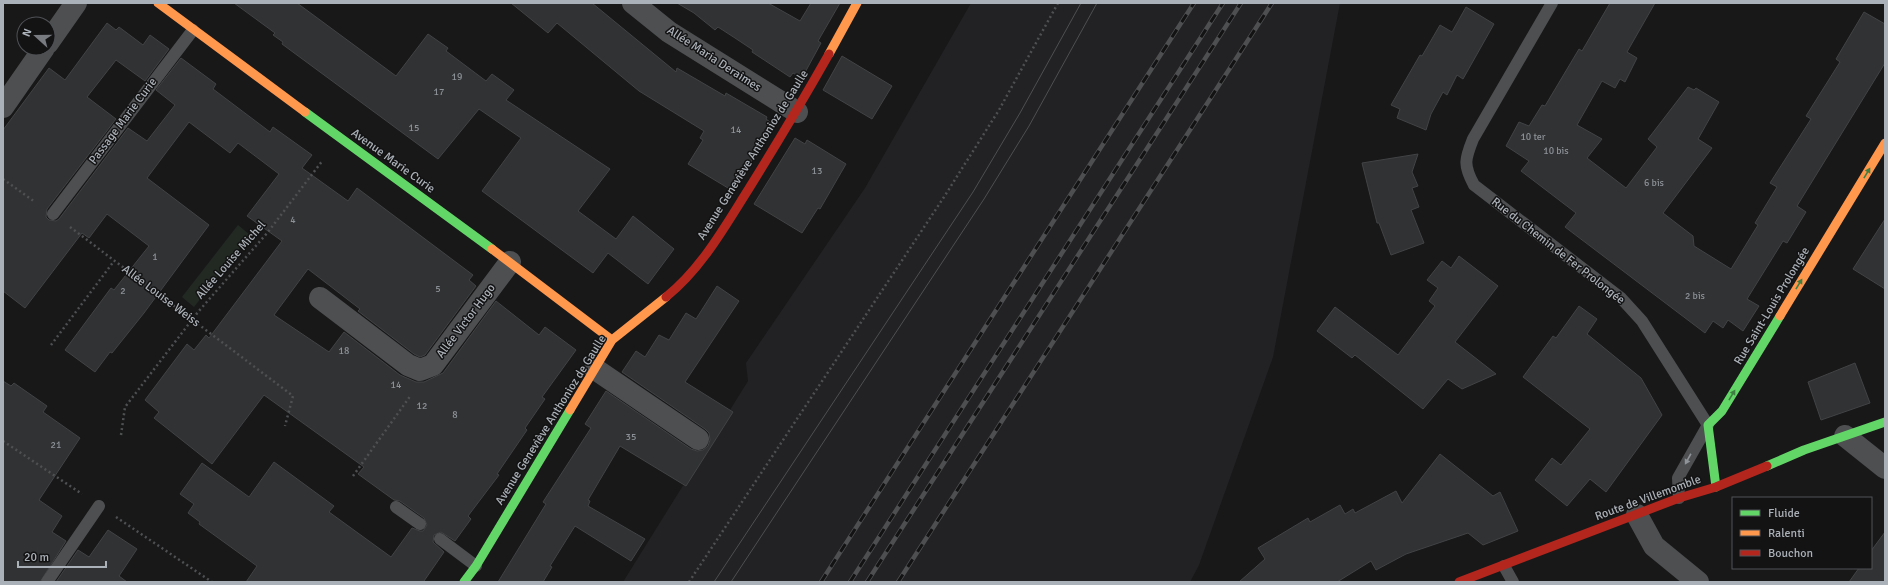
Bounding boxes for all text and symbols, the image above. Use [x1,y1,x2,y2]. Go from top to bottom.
north arrow [16,16,56,56]
street label: Allée Maria Deraimes [664,23,764,95]
text: N [20,27,35,38]
street label: Avenue Geneviève Anthonioz de Gaulle [694,67,812,243]
house number: 19 [452,71,462,83]
street label: Passage Marie Curie [86,75,160,167]
house number: 17 [434,86,444,98]
house number: 15 [409,122,419,134]
house number: 14 [731,124,742,136]
street label: Avenue Marie Curie [348,126,438,196]
house number: 10 ter [1520,131,1546,143]
house number: 10 bis [1543,145,1569,157]
house number: 13 [812,165,822,177]
one-way arrow [1863,168,1871,178]
house number: 6 bis [1644,177,1665,189]
street label: Rue du Chemin de Fer Prolongée [1488,194,1628,308]
house number: 4 [290,214,296,226]
street label: Allée Louise Michel [193,217,270,302]
street label: Rue Saint-Louis Prolongée [1731,244,1813,368]
house number: 1 [152,251,158,263]
street label: Allée Louise Weiss [119,262,203,330]
one-way arrow [1796,278,1803,290]
street label: Allée Victor Hugo [433,281,499,361]
house number: 5 [435,283,441,295]
house number: 2 [120,285,126,297]
house number: 2 bis [1685,290,1706,302]
street label: Avenue Geneviève Anthonioz de Gaulle [492,332,610,508]
house number: 18 [339,345,349,357]
house number: 14 [391,379,402,391]
one-way arrow [1728,389,1735,401]
house number: 12 [417,400,427,412]
house number: 8 [452,409,458,421]
house number: 35 [626,431,636,443]
house number: 21 [51,439,61,451]
one-way arrow [1685,453,1692,465]
street label: Route de Villemomble [1593,472,1703,524]
legend [1732,497,1872,569]
text: Fluide [1768,506,1800,521]
text: Ralenti [1768,526,1805,541]
scale bar [18,543,106,569]
text: Bouchon [1768,546,1813,561]
text: 20 m [24,550,49,565]

